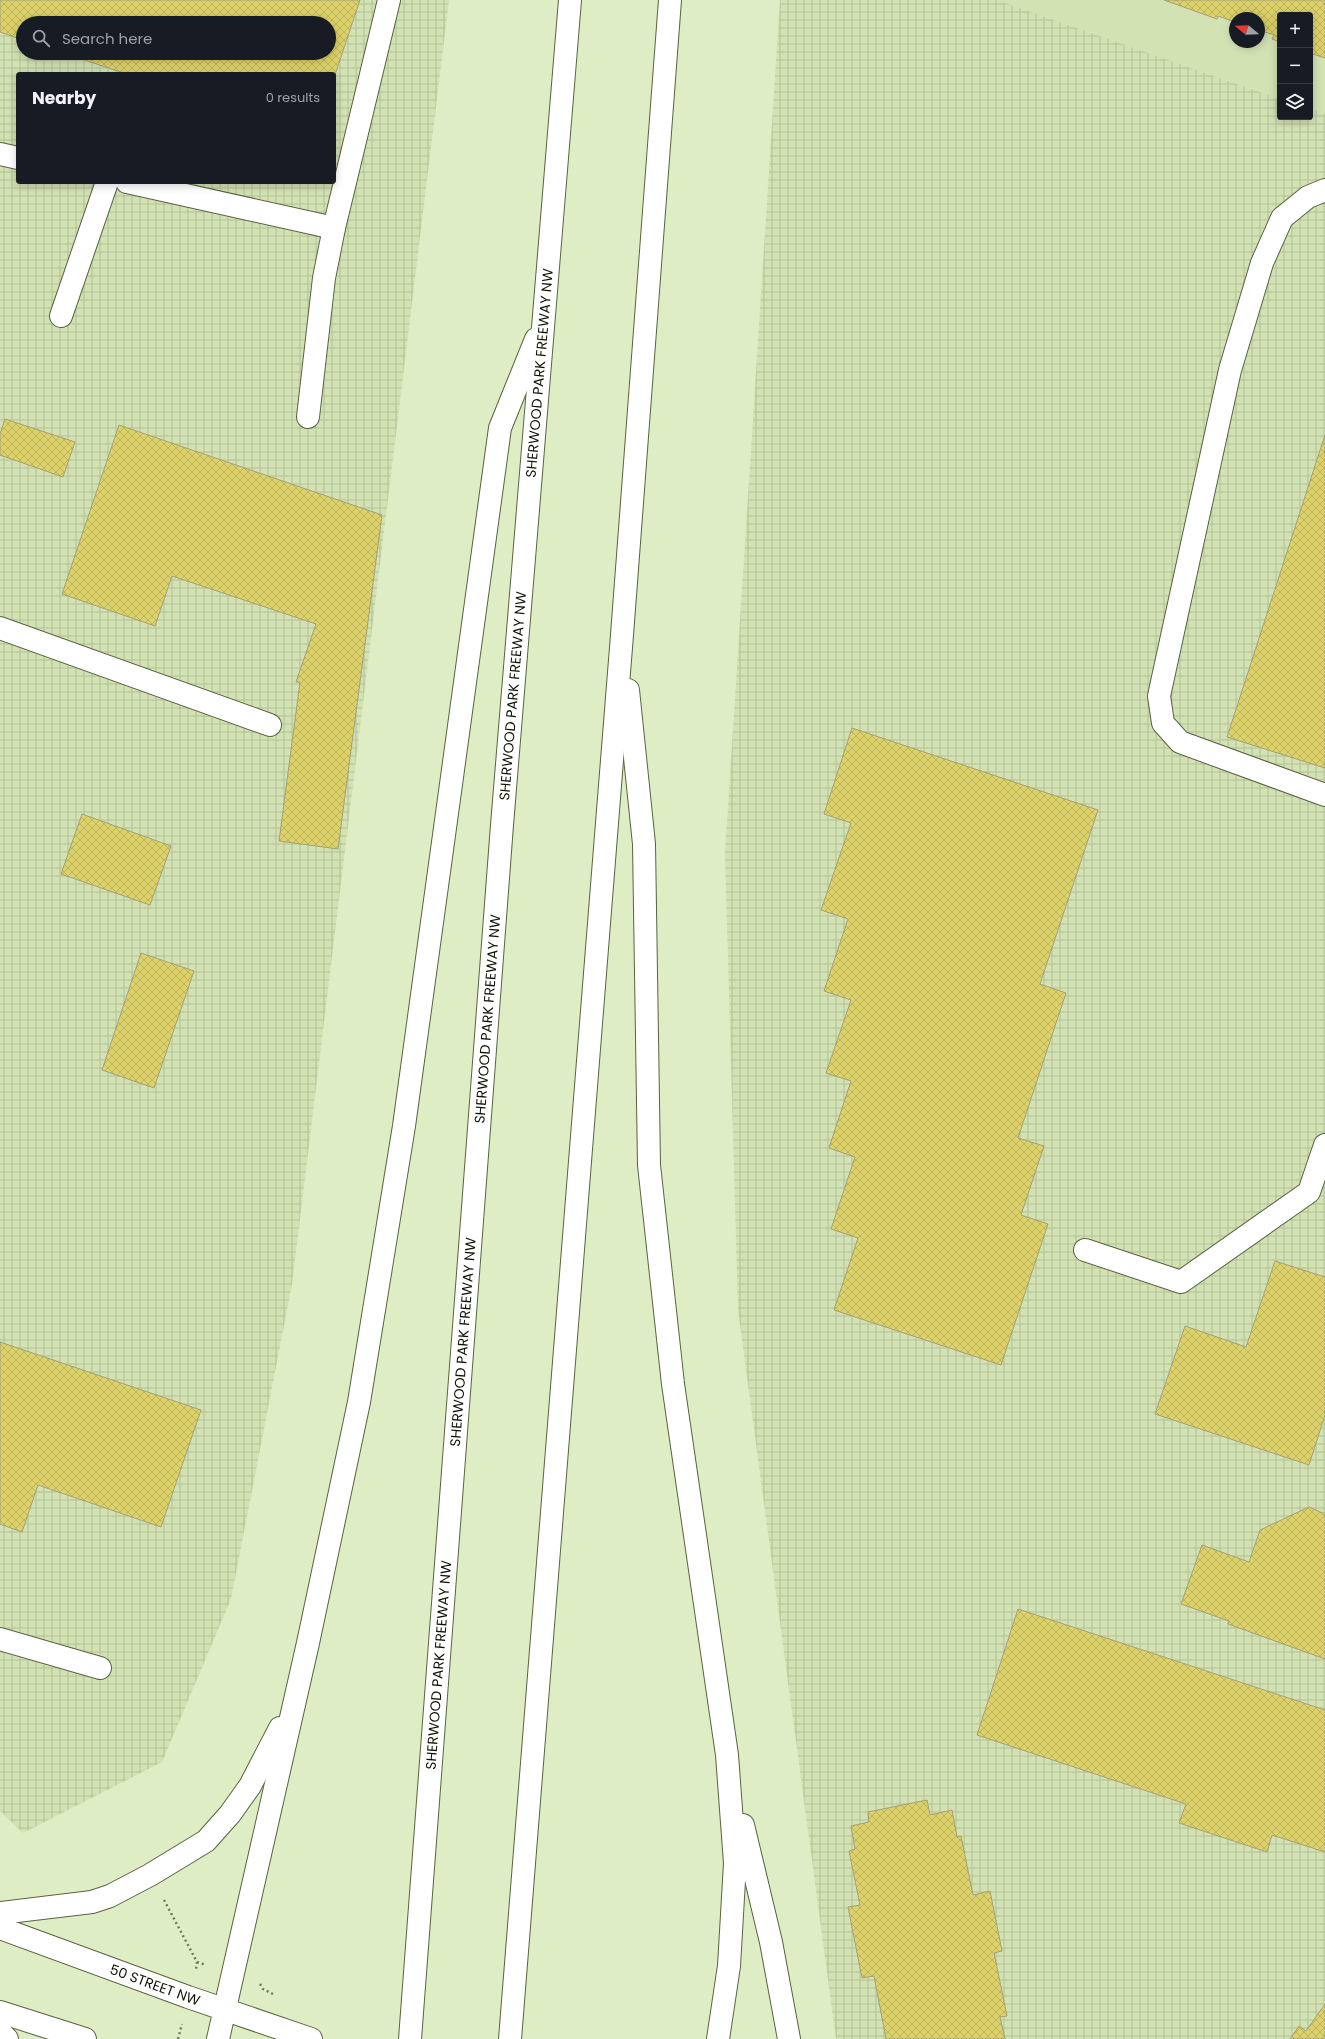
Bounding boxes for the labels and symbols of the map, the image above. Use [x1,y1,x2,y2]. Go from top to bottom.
north arrow [1229,12,1265,48]
street label: SHERWOOD PARK FREEWAY NW [521,267,558,478]
street label: SHERWOOD PARK FREEWAY NW [494,590,531,801]
street label: SHERWOOD PARK FREEWAY NW [469,913,505,1124]
street label: SHERWOOD PARK FREEWAY NW [445,1236,481,1447]
street label: SHERWOOD PARK FREEWAY NW [420,1559,456,1770]
street label: 50 STREET NW [107,1959,203,2011]

